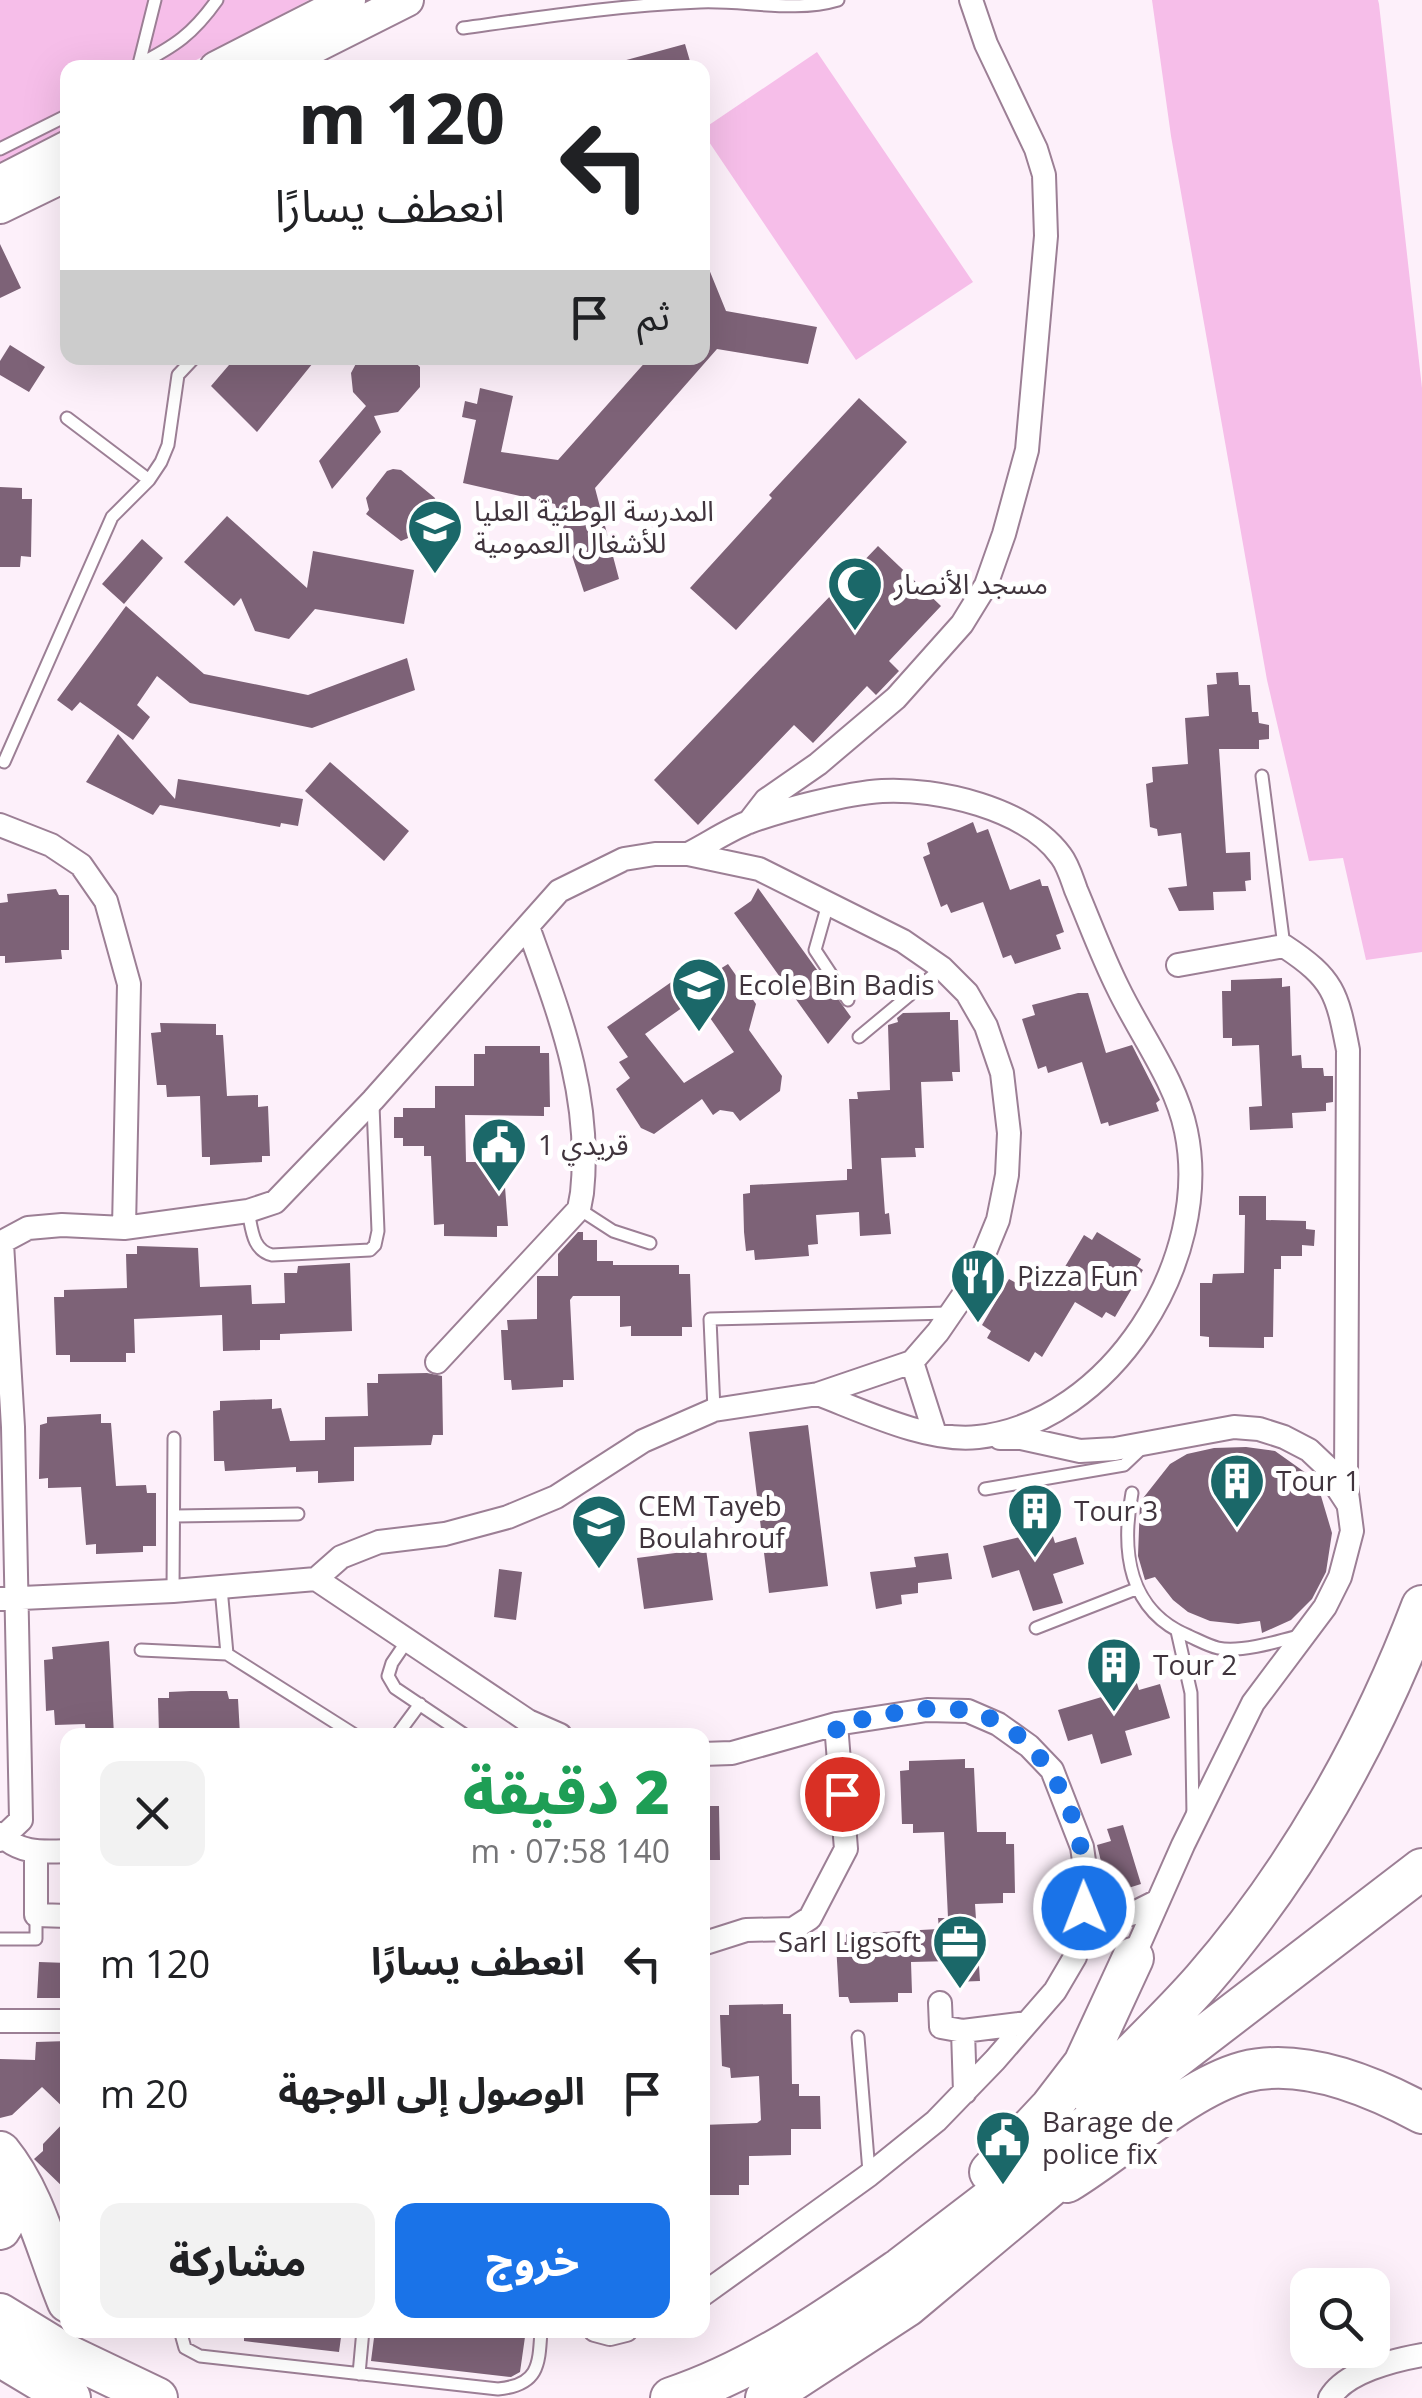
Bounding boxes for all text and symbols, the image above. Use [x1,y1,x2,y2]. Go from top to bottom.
text: 120 m [298,69,505,165]
icon: left [540,100,670,230]
text: انعطف يسارًا [275,174,505,235]
text: ثم [637,289,670,341]
icon: arrive [562,290,617,345]
place label: المدرسة الوطنية العليا للأشغال العمومية [474,491,714,561]
school or university icon: المدرسة الوطنية العليا للأشغال العمومية [405,497,465,576]
mosque icon: مسجد الأنصار [825,554,885,633]
place label: مسجد الأنصار [893,564,1048,602]
school or university icon: Ecole Bin Badis [669,955,729,1034]
place label: Ecole Bin Badis [738,965,935,1003]
public building icon: قريدي 1 [469,1115,529,1194]
place label: قريدي 1 [538,1125,629,1166]
restaurant icon: Pizza Fun [948,1246,1008,1325]
place label: Pizza Fun [1017,1256,1139,1294]
building icon: Tour 1 [1207,1451,1267,1530]
place label: Tour 1 [1276,1461,1360,1499]
building icon: Tour 3 [1005,1481,1065,1560]
place label: CEM Tayeb Boulahrouf [638,1486,786,1556]
place label: Tour 3 [1074,1491,1158,1529]
school or university icon: CEM Tayeb Boulahrouf [569,1492,629,1571]
building icon: Tour 2 [1084,1635,1144,1714]
place label: Tour 2 [1153,1645,1237,1683]
text: 2 دقيقة [463,1750,670,1832]
pin [800,1752,885,1837]
button: close [100,1761,205,1866]
icon: arrive [815,1767,870,1822]
text: 140 m · 07:58 [471,1829,670,1872]
position arrow [1032,1856,1136,1960]
office icon: Sarl Ligsoft [930,1912,990,1991]
place label: Sarl Ligsoft [778,1922,921,1960]
text: انعطف يسارًا [371,1934,585,1986]
icon: left [615,1936,670,1991]
text: 120 m [100,1937,210,1989]
text: الوصول إلى الوجهة [278,2064,585,2116]
icon: arrive [615,2066,670,2121]
text: 20 m [100,2067,189,2119]
place label: Barage de police fix [1042,2102,1174,2172]
public building icon: Barage de police fix [973,2108,1033,2187]
button: مشاركة [100,2203,375,2318]
button: خروج [395,2203,670,2318]
map controls [1290,2268,1390,2368]
button: search [1290,2268,1390,2368]

